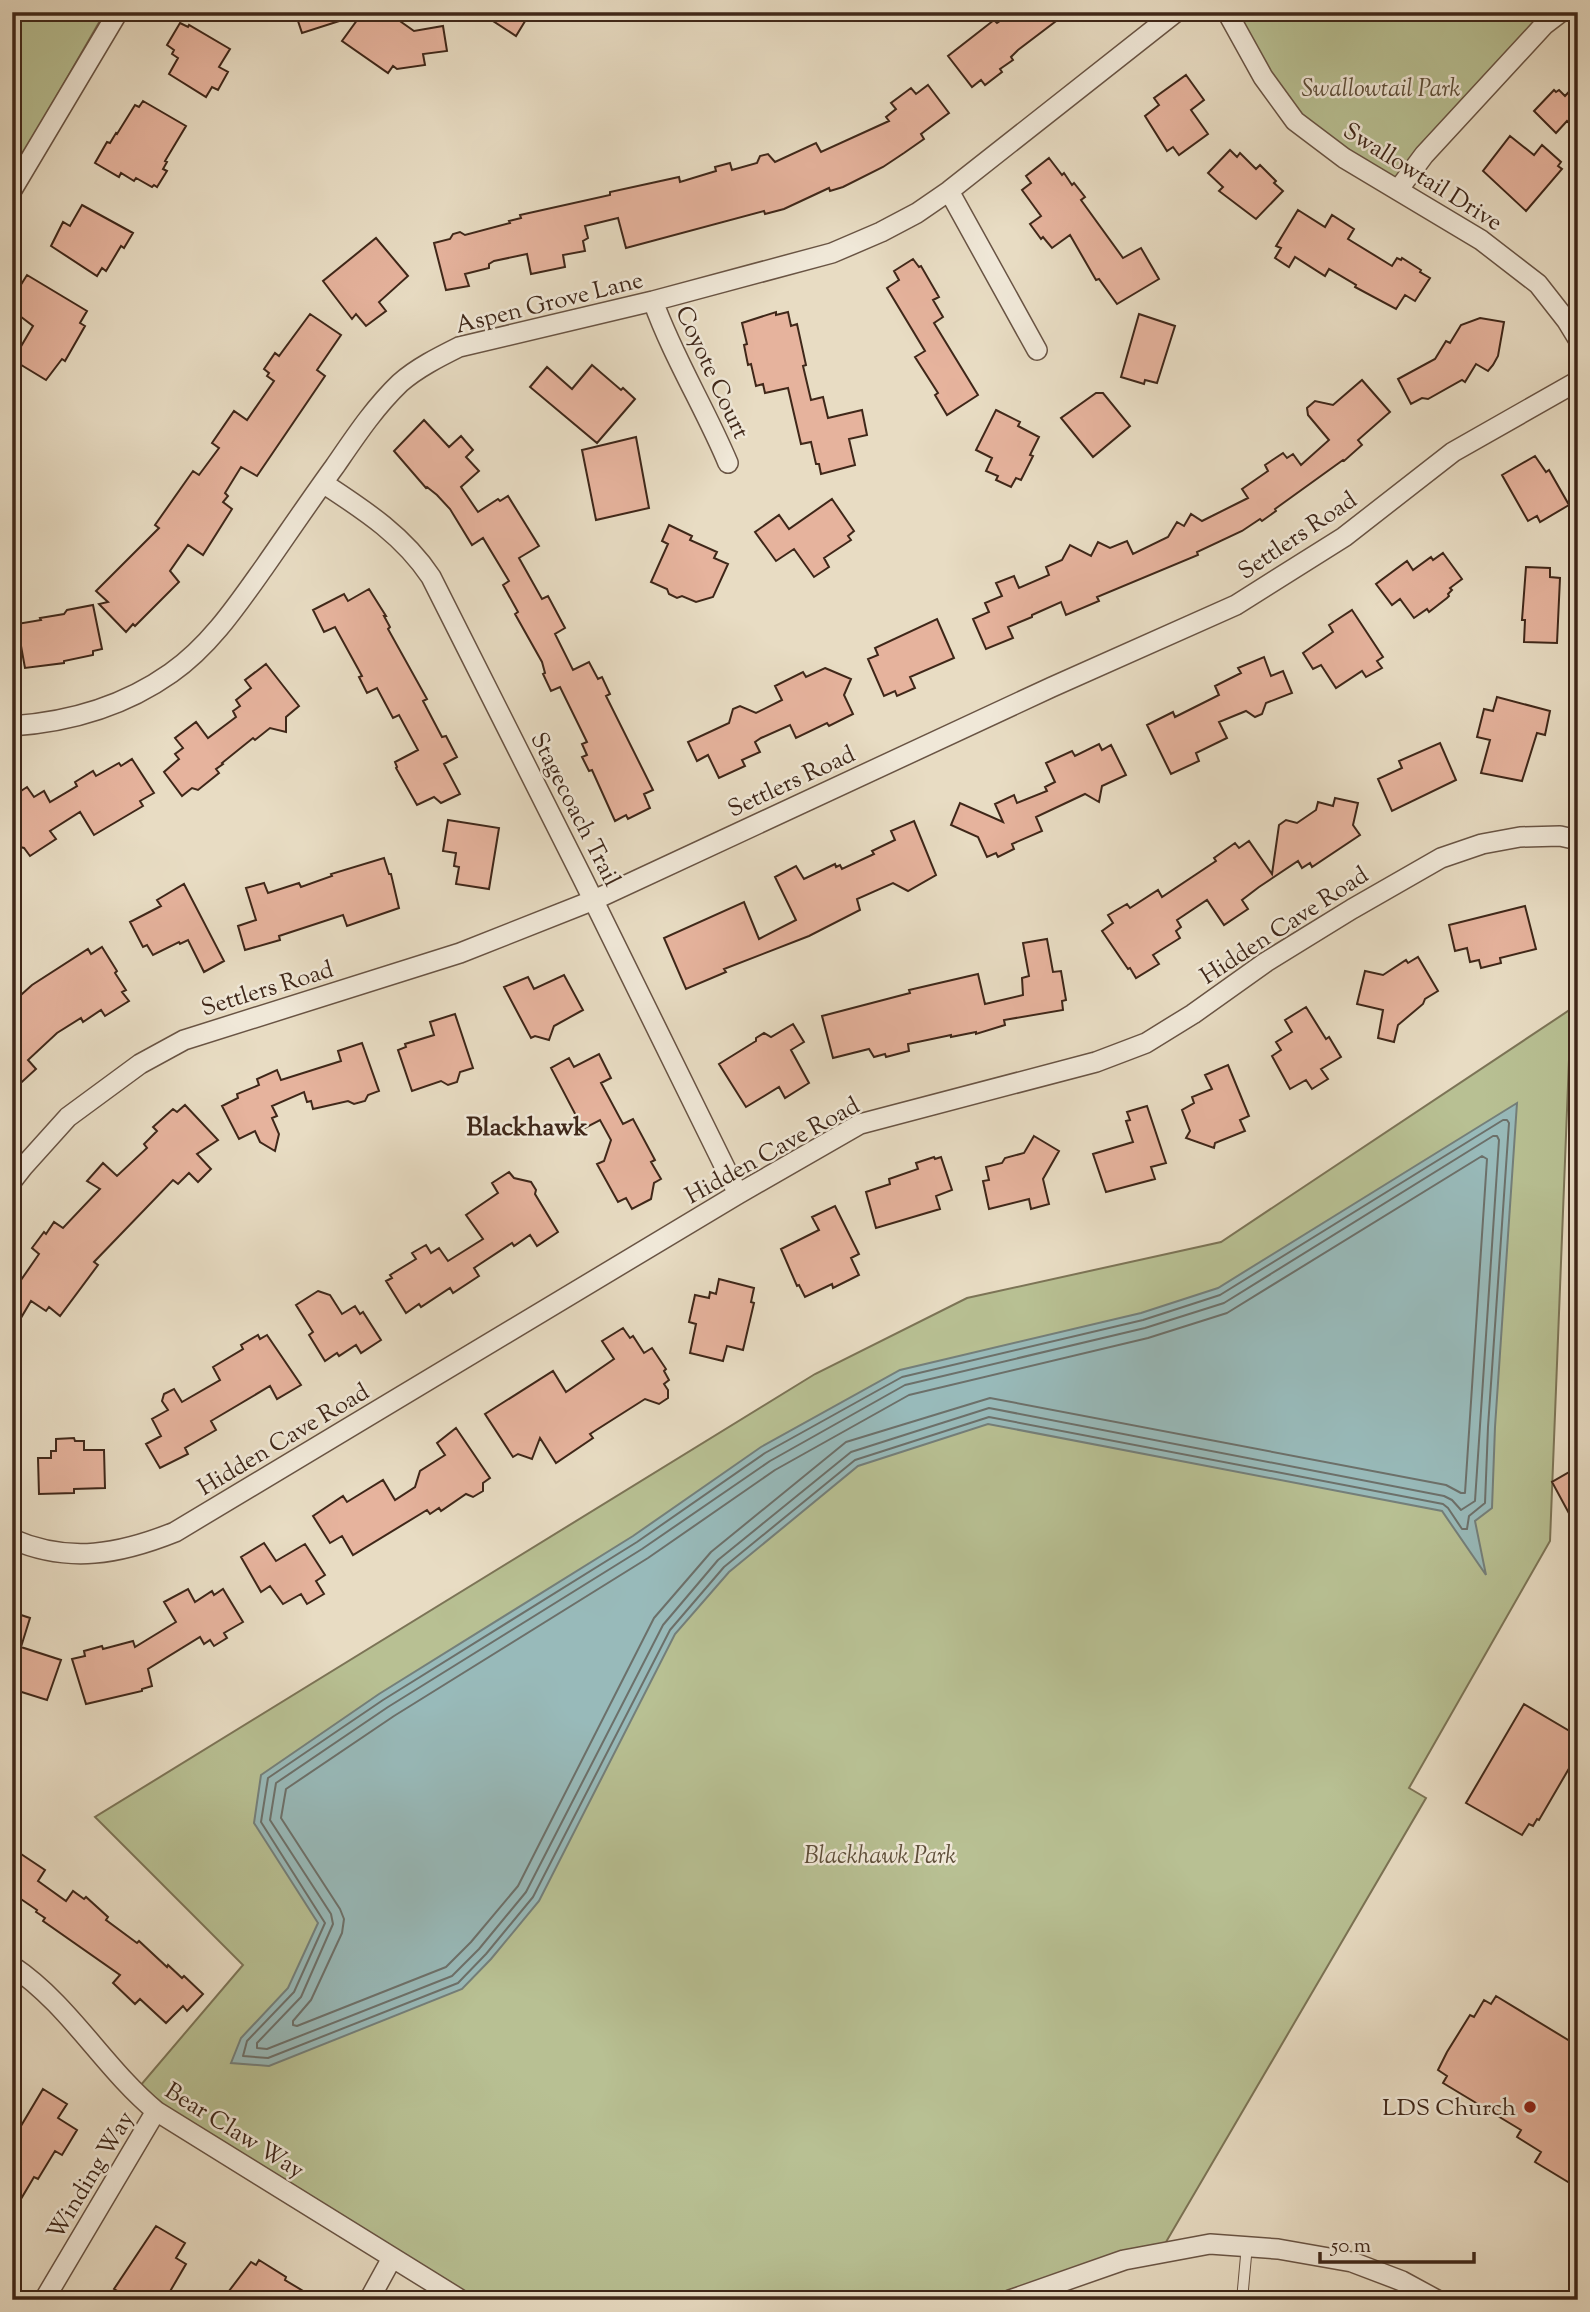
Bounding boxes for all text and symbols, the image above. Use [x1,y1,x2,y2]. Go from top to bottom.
park label: Swallowtail Park [1302,73,1461,107]
street label: Swallowtail Drive [1336,115,1508,240]
street label: Aspen Grove Lane [452,264,647,344]
street label: Coyote Court [666,301,757,445]
street label: Settlers Road [1232,484,1365,589]
street label: Stagecoach Trail [521,727,628,893]
street label: Settlers Road [723,738,861,827]
street label: Hidden Cave Road [1194,859,1376,994]
street label: Settlers Road [197,954,338,1026]
street label: Hidden Cave Road [680,1089,867,1214]
district label: Blackhawk [466,1110,588,1147]
street label: Hidden Cave Road [192,1376,377,1505]
park label: Blackhawk Park [804,1840,956,1874]
street label: Bear Claw Way [158,2075,310,2188]
place label: LDS Church [1382,2092,1516,2126]
marker: LDS Church [1522,2099,1538,2115]
street label: Winding Way [40,2105,144,2247]
scale bar [1320,2221,1474,2265]
text: 50 m [1330,2232,1371,2262]

